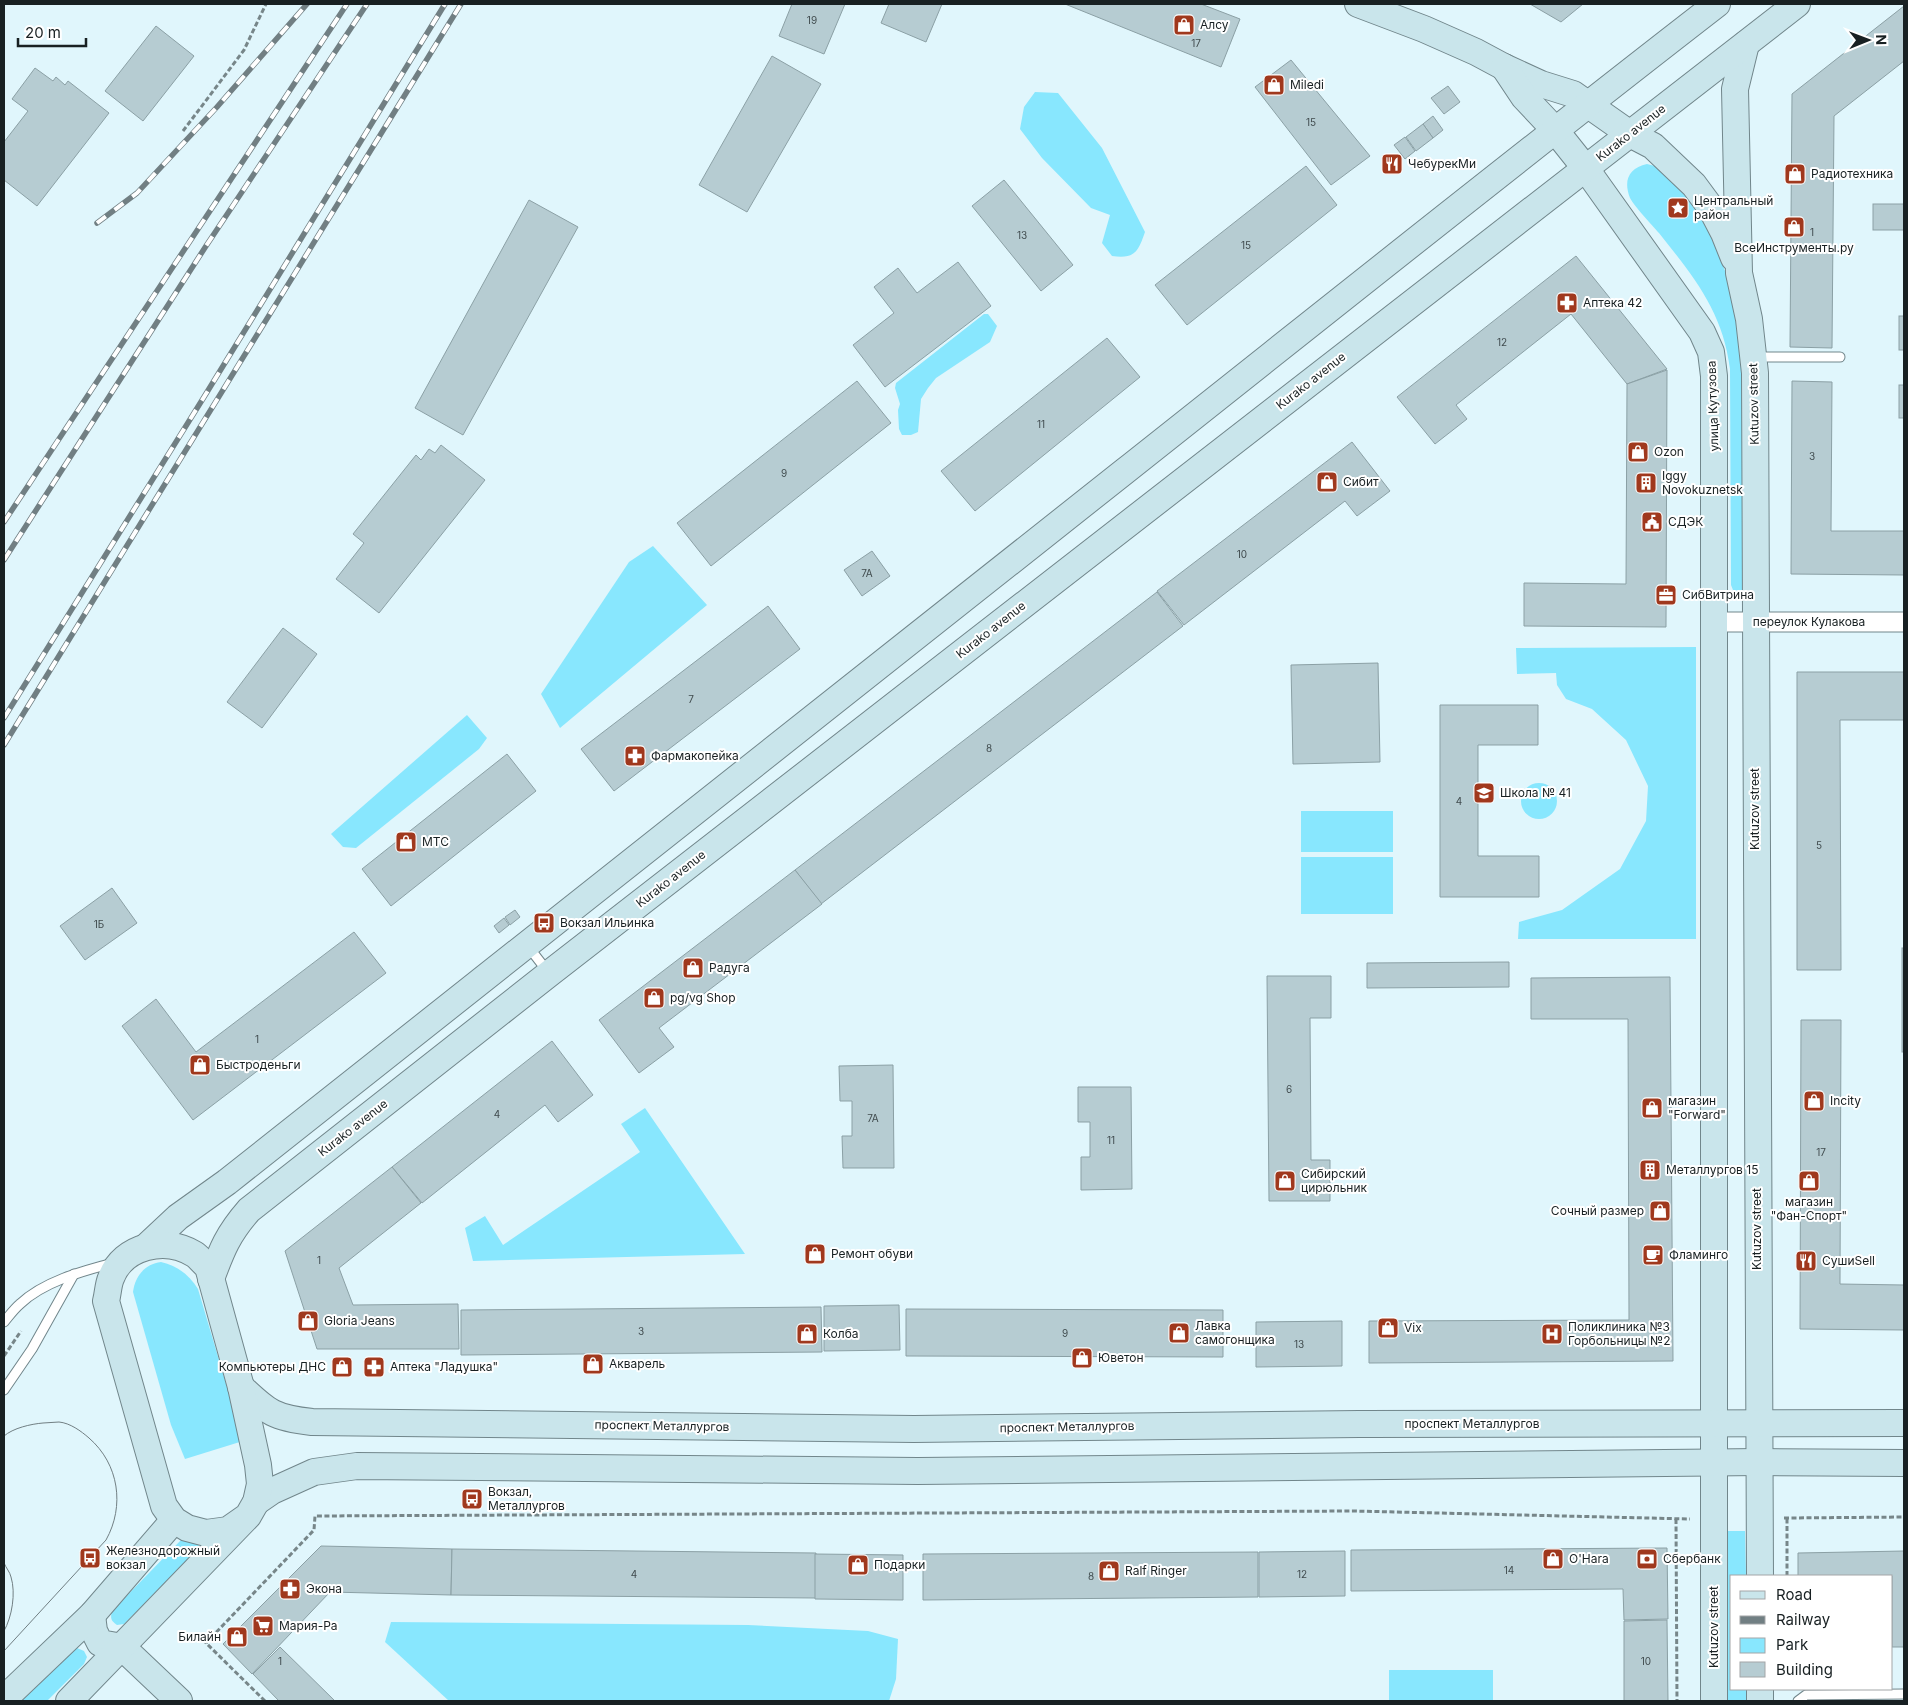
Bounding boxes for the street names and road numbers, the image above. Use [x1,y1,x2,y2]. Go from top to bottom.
street label: Kurako avenue [1593,101,1668,164]
street label: Kurako avenue [1273,349,1348,412]
street label: улица Кутузова [1703,360,1722,452]
street label: Kutuzov street [1745,363,1762,445]
street label: Kurako avenue [953,598,1028,661]
street label: переулок Кулакова [1753,614,1865,629]
street label: Kutuzov street [1747,768,1762,850]
street label: Kurako avenue [633,847,708,910]
street label: Kurako avenue [315,1096,390,1159]
street label: Kutuzov street [1749,1188,1764,1270]
street label: проспект Металлургов [1405,1416,1540,1431]
street label: проспект Металлургов [594,1417,730,1434]
street label: проспект Металлургов [999,1418,1135,1435]
street label: Kutuzov street [1706,1586,1721,1668]

